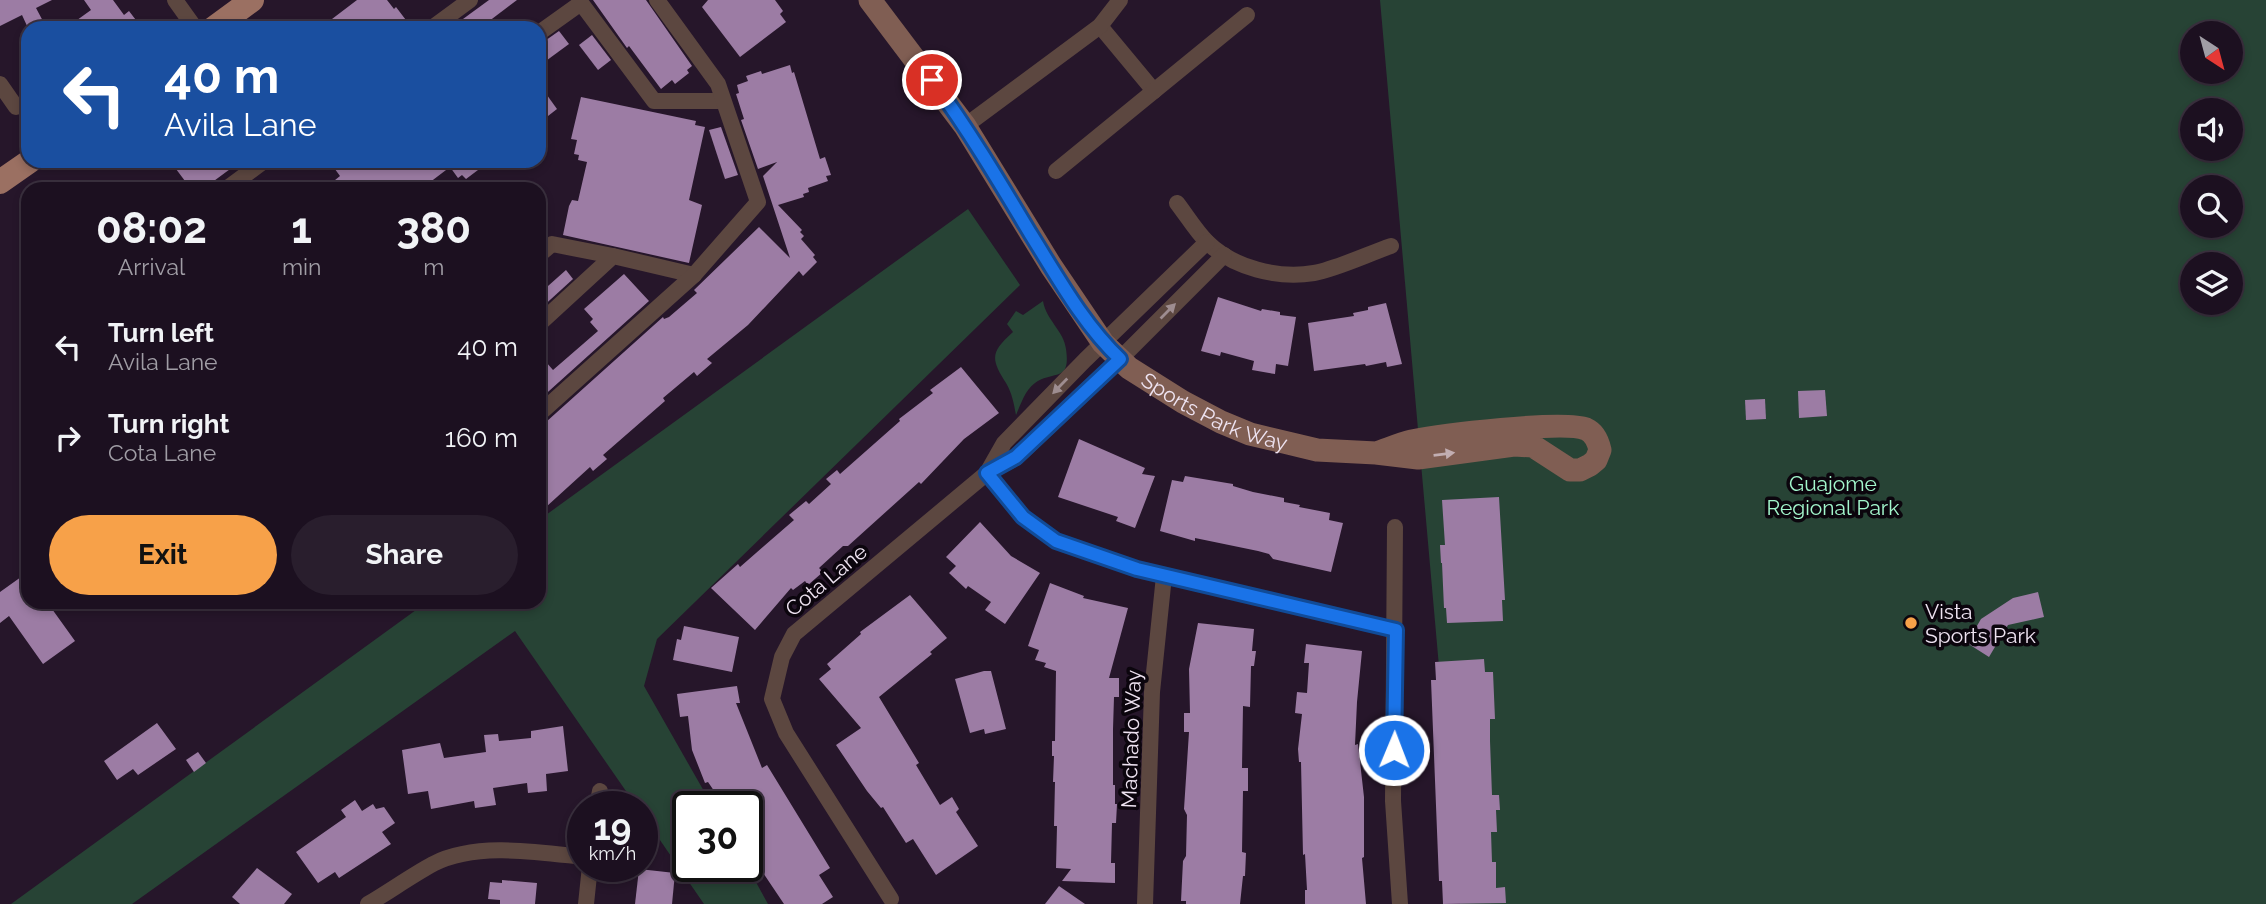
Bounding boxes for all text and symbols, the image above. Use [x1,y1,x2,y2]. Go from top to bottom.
north arrow [2180,21,2244,84]
map controls [2180,21,2243,315]
text: 40 m [164,47,279,104]
icon: left [49,49,140,140]
pin [902,50,962,110]
icon: arrive [913,61,951,99]
button: sound [2180,98,2243,161]
text: Avila Lane [164,106,316,143]
button: search [2180,175,2243,238]
text: 08:02 [96,204,207,253]
text: 1 [291,204,312,253]
text: 380 [396,204,471,253]
button: layers [2180,252,2243,315]
text: Arrival [118,253,185,280]
text: min [282,253,321,280]
text: m [423,253,444,280]
one-way arrow [1160,303,1176,320]
text: Turn left [108,318,214,348]
icon: left [49,328,87,366]
text: 40 m [457,332,518,362]
text: Avila Lane [108,348,218,375]
street label: Sports Park Way [1137,367,1290,455]
one-way arrow [1052,377,1069,394]
text: Turn right [108,409,229,439]
icon: right [49,419,87,457]
text: 160 m [445,423,518,453]
text: Cota Lane [108,439,216,466]
one-way arrow [1433,449,1455,460]
park label: Guajome Regional Park [1767,471,1899,520]
button: Exit [49,515,277,595]
button: Share [291,515,518,595]
street label: Cota Lane [780,539,872,621]
place label: Vista Sports Park [1925,599,2036,648]
marker: Vista Sports Park [1903,615,1919,631]
street label: Machado Way [1116,669,1146,809]
position arrow [1357,713,1431,787]
speed limit sign: 30 [672,791,763,882]
text: 19 [594,807,631,848]
text: km/h [589,843,636,864]

